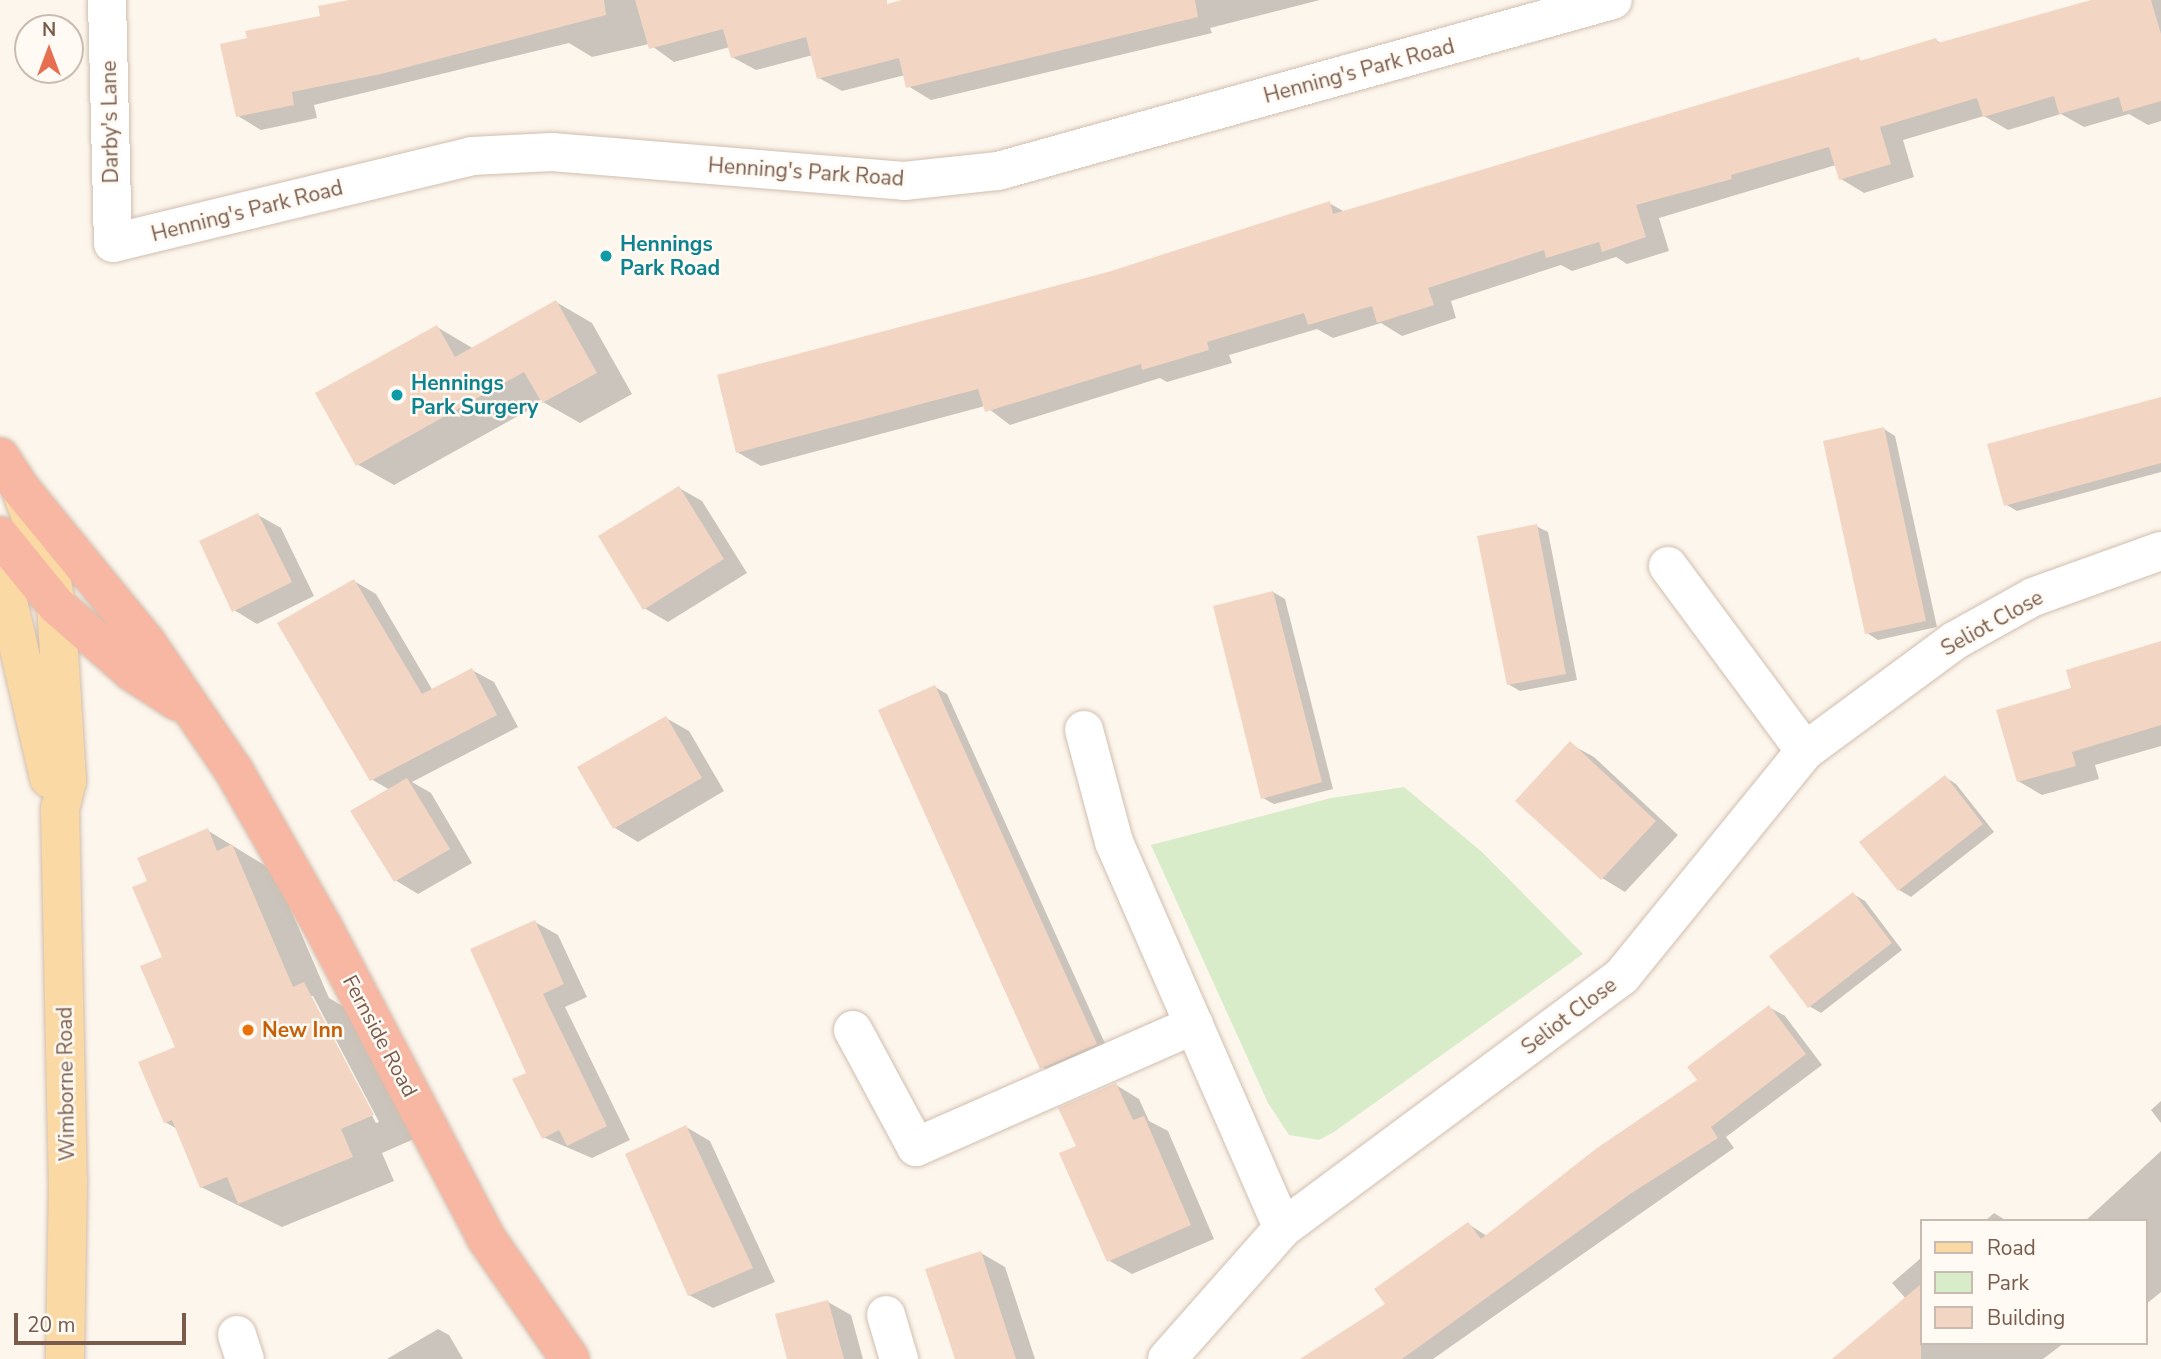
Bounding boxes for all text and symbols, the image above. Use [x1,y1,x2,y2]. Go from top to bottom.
north arrow [14,14,84,84]
text: N [42,17,56,43]
street label: Henning's Park Road [1261,33,1457,109]
street label: Darby's Lane [96,60,124,184]
street label: Henning's Park Road [707,153,905,191]
street label: Henning's Park Road [149,175,345,247]
place label: Hennings Park Road [620,231,720,281]
marker: Hennings Park Road [598,248,614,264]
place label: Hennings Park Surgery [411,370,538,420]
marker: Hennings Park Surgery [389,387,405,403]
street label: Seliot Close [1937,585,2047,661]
street label: Fernside Road [337,971,423,1101]
street label: Seliot Close [1516,972,1622,1060]
street label: Wimborne Road [52,1006,80,1162]
place label: New Inn [262,1017,343,1043]
marker: New Inn [240,1022,256,1038]
legend [1920,1219,2147,1345]
text: Road [1987,1234,2036,1262]
text: Park [1987,1269,2029,1297]
scale bar [18,1300,189,1344]
text: Building [1987,1304,2065,1332]
text: 20 m [27,1311,76,1339]

